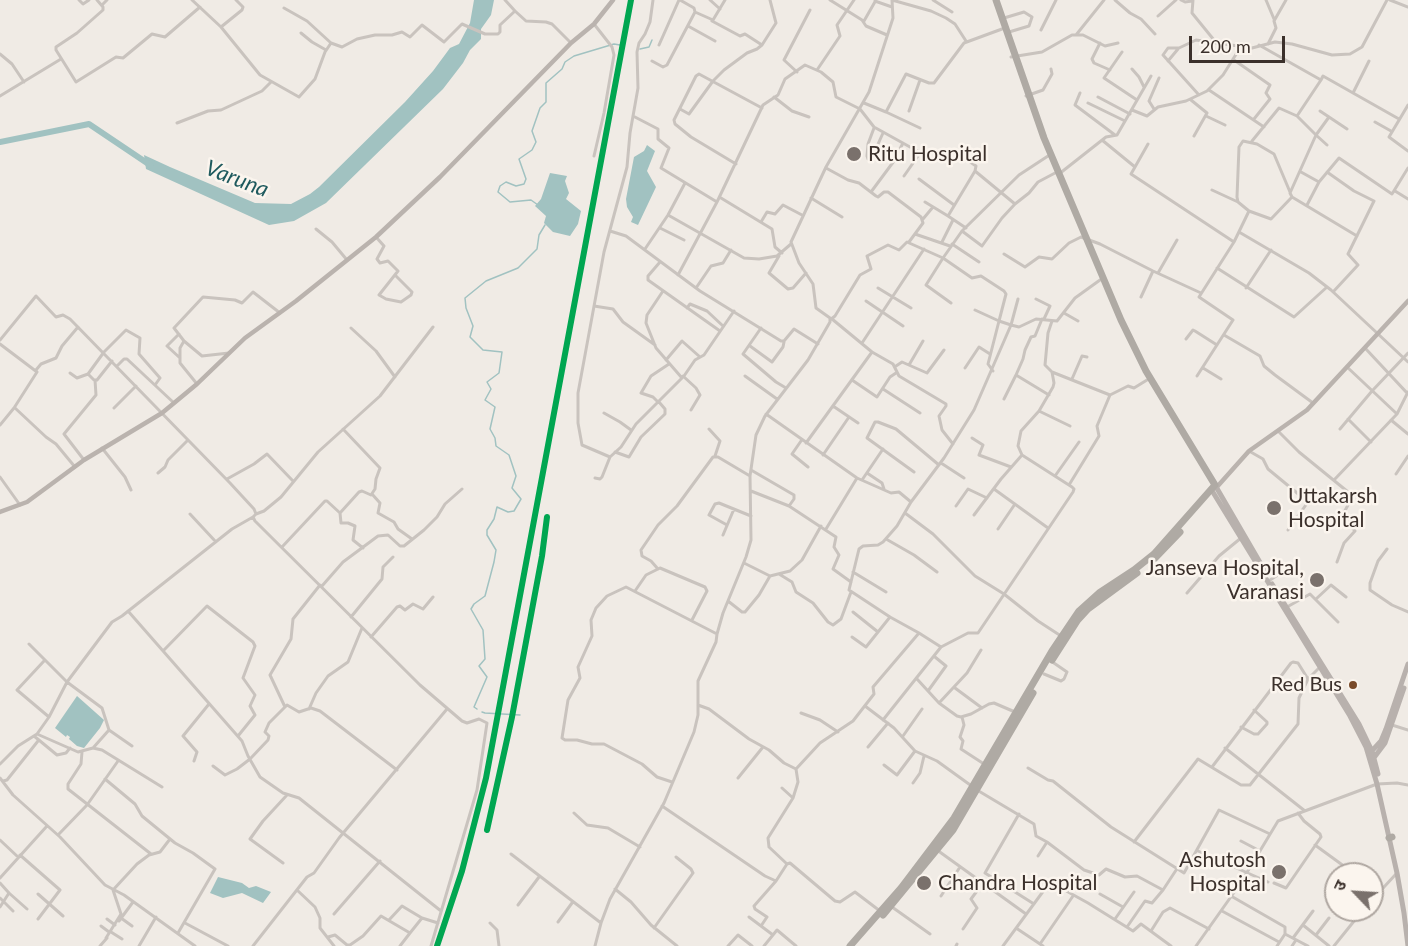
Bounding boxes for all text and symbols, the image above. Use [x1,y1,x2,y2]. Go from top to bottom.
scale bar [1192,24,1288,62]
text: 200 m [1200,35,1251,57]
place label: Ritu Hospital [868,141,987,167]
marker: Ritu Hospital [845,145,863,163]
water label: Varuna [202,155,272,203]
place label: Uttakarsh Hospital [1288,483,1377,533]
marker: Uttakarsh Hospital [1265,499,1283,517]
place label: Janseva Hospital, Varanasi [1146,555,1304,605]
marker: Janseva Hospital, Varanasi [1308,571,1326,589]
place label: Red Bus [1271,673,1342,697]
marker: Red Bus [1347,679,1359,691]
place label: Ashutosh Hospital [1179,847,1266,897]
north arrow [1324,862,1384,922]
marker: Ashutosh Hospital [1270,863,1288,881]
place label: Chandra Hospital [938,870,1097,896]
marker: Chandra Hospital [915,874,933,892]
text: उ [1328,877,1350,893]

